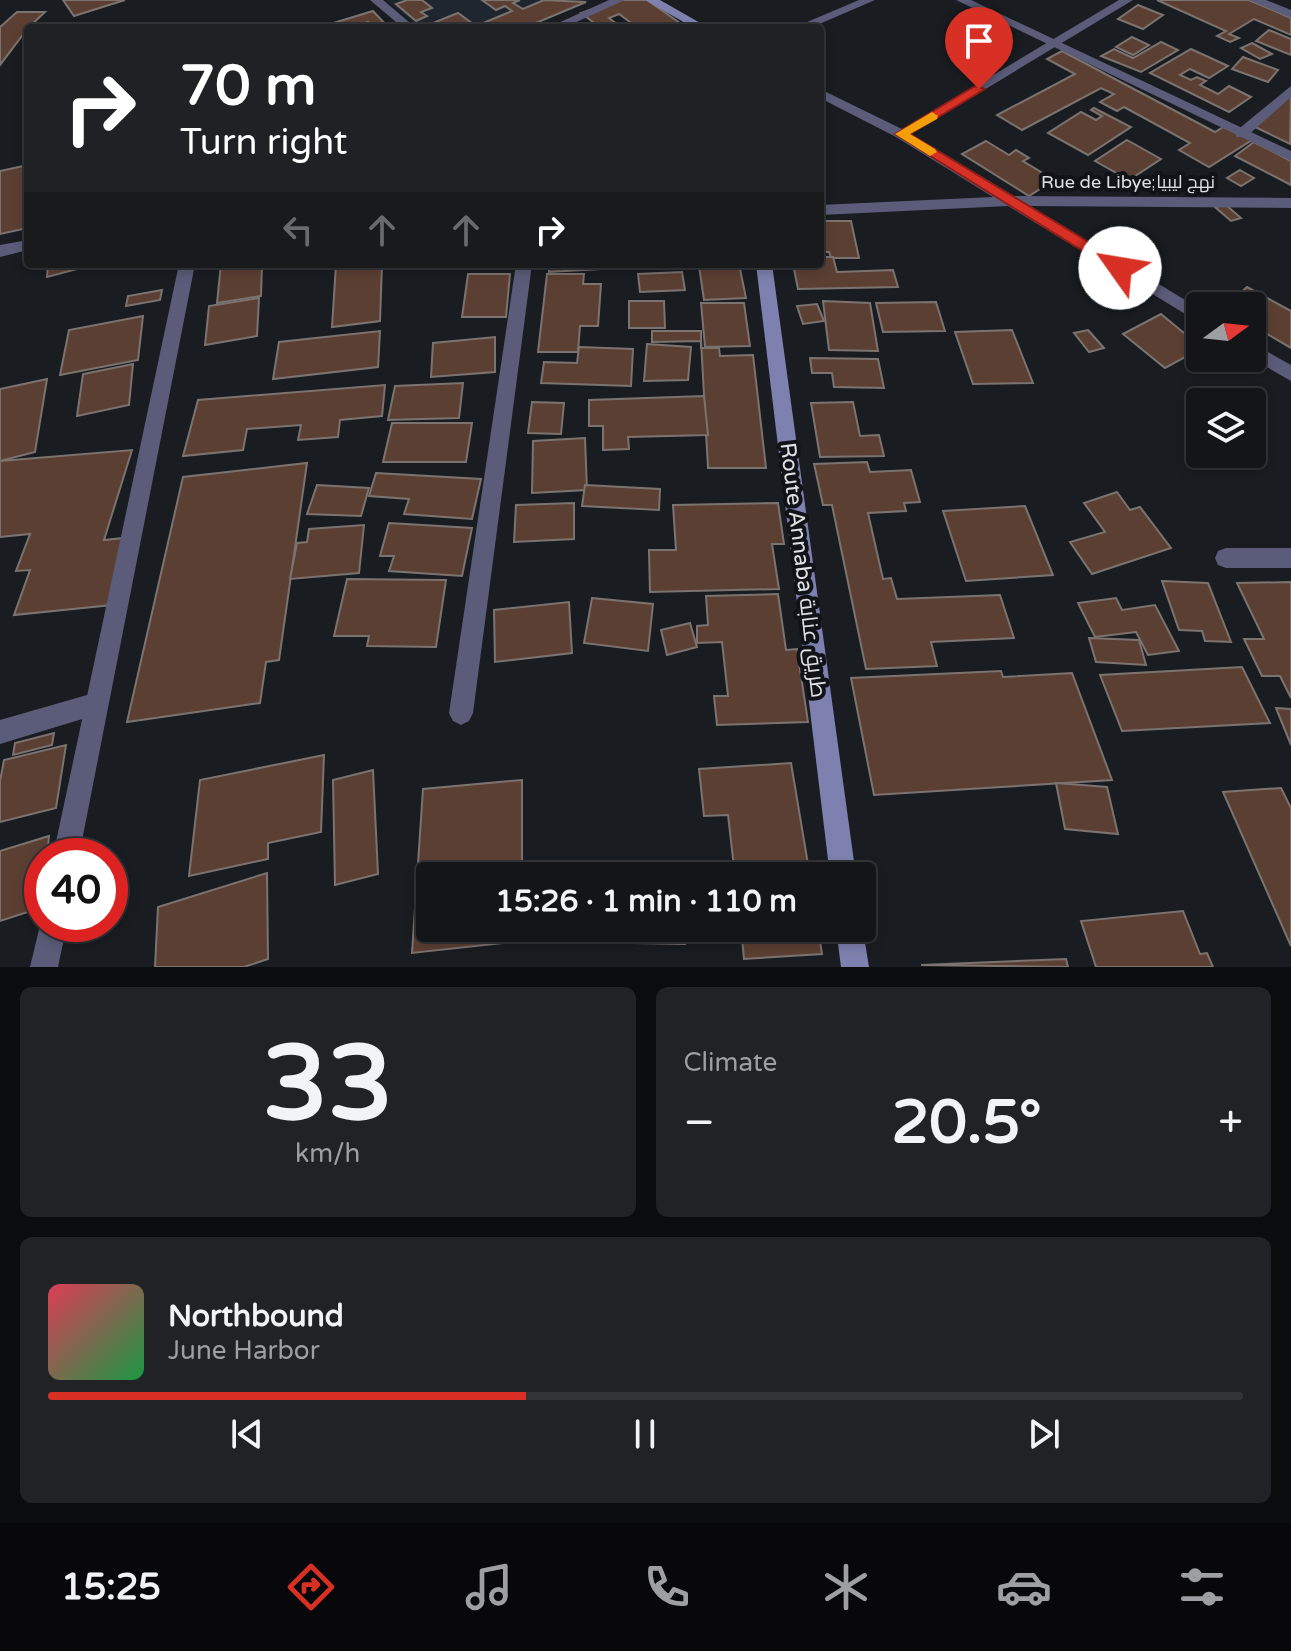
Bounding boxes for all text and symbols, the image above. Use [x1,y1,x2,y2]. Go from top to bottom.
pin [945,7,1013,89]
icon: arrive [957,19,1001,63]
text: 70 m [180,53,316,120]
icon: right [48,56,152,160]
text: Turn right [180,121,347,164]
street label: Rue de Libye;نهج ليبيا [1041,171,1215,194]
icon: left [276,208,320,252]
icon: ahead [360,208,404,252]
icon: ahead [444,208,488,252]
icon: right [528,208,572,252]
position arrow [1078,226,1162,310]
north arrow [1186,292,1266,372]
map controls [1186,292,1266,468]
button: layers [1186,388,1266,468]
street label: Route Annaba طريق عنابة [774,441,832,699]
speed limit sign: 40 [24,838,128,942]
text: 15:26 · 1 min · 110 m [495,883,797,920]
text: 33 [262,1023,393,1148]
text: Climate [684,1047,777,1078]
text: 20.5° [891,1087,1042,1159]
text: − [684,1097,715,1150]
text: + [1218,1097,1243,1150]
text: km/h [295,1138,360,1169]
text: Northbound [168,1298,344,1335]
text: June Harbor [168,1335,320,1366]
icon: previous [225,1412,269,1456]
icon: pause [623,1412,667,1456]
icon: next [1022,1412,1066,1456]
icon: directions [283,1559,339,1615]
icon: music [461,1559,517,1615]
icon: phone [639,1559,695,1615]
icon: climate [818,1559,874,1615]
icon: car [996,1559,1052,1615]
icon: filters [1174,1559,1230,1615]
text: 15:25 [61,1566,161,1609]

